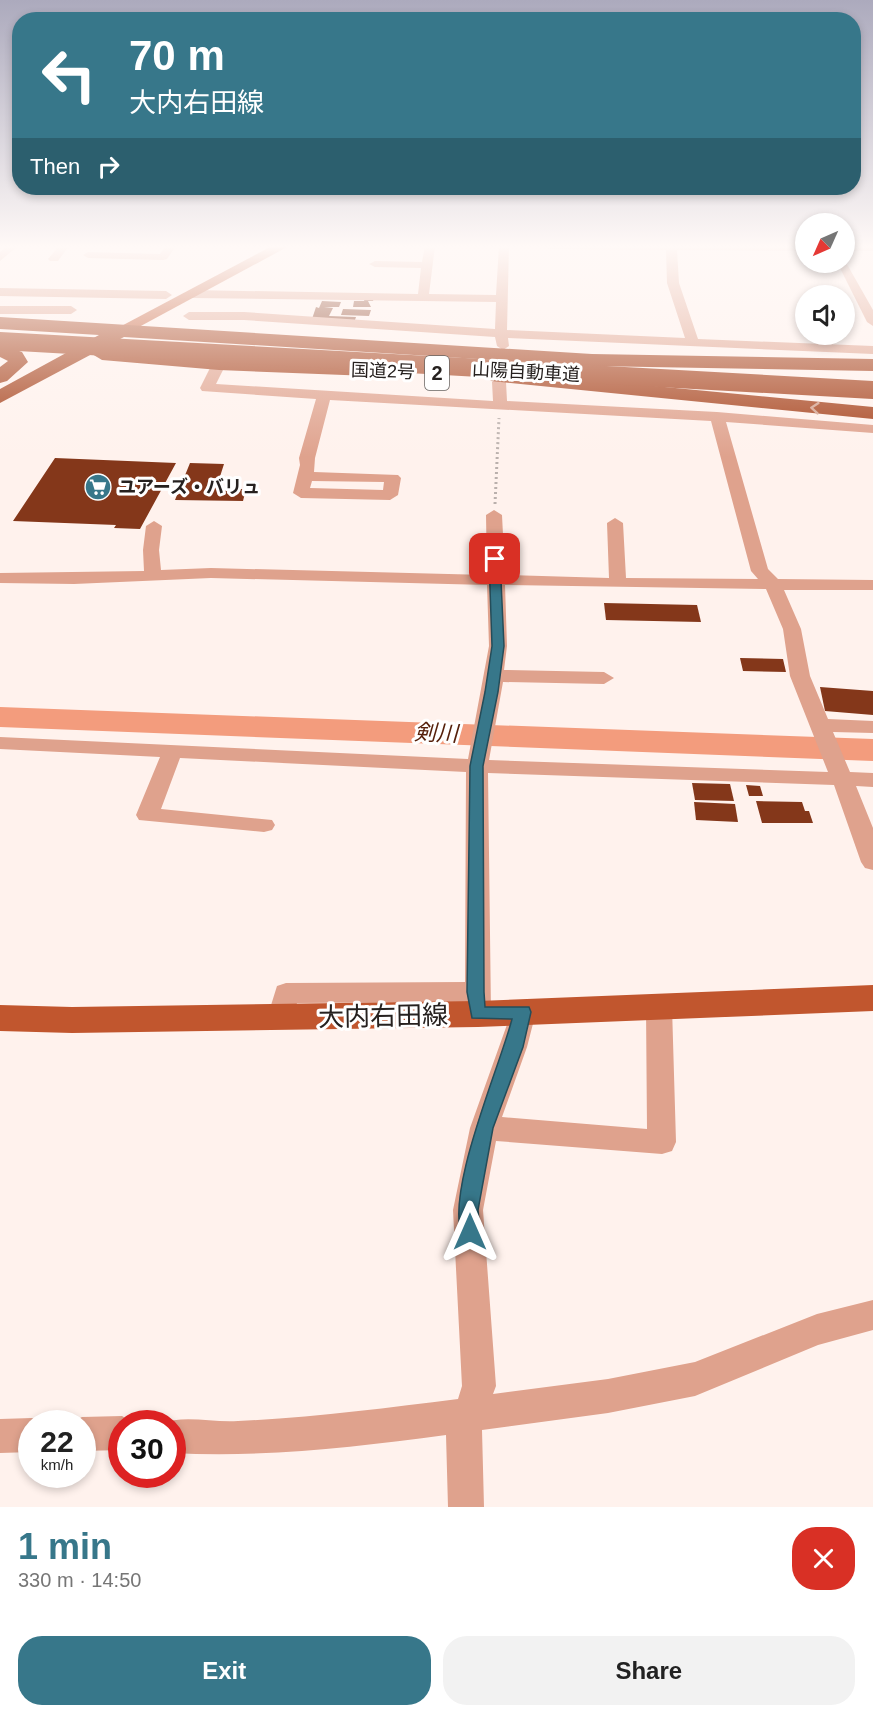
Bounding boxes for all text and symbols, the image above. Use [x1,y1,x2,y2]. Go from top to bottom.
text: 70 m [129,32,225,79]
icon: left [30,36,108,114]
text: 大内右田線 [129,88,264,118]
icon: right [92,150,125,183]
text: Then [30,154,80,179]
north arrow [795,213,855,273]
map controls [795,213,855,345]
button: sound [795,285,855,345]
road number: 2 [425,356,449,390]
street label: 山陽自動車道 [472,359,580,385]
street label: 国道2号 [351,360,415,382]
one-way arrow [810,402,819,415]
supermarket icon: ユアーズ・バリュ [83,472,113,502]
place label: ユアーズ・バリュ [118,477,260,497]
pin [469,533,520,584]
icon: arrive [478,542,511,575]
water label: 剣川 [414,720,460,746]
street label: 大内右田線 [318,1000,448,1032]
position arrow [438,1200,502,1264]
speed limit sign: 30 [108,1410,186,1488]
text: 22 [40,1425,74,1458]
text: km/h [41,1456,73,1473]
text: 1 min [18,1526,112,1567]
button: close [792,1527,855,1590]
text: 330 m · 14:50 [18,1569,141,1591]
button: Exit [18,1636,431,1705]
button: Share [443,1636,855,1705]

